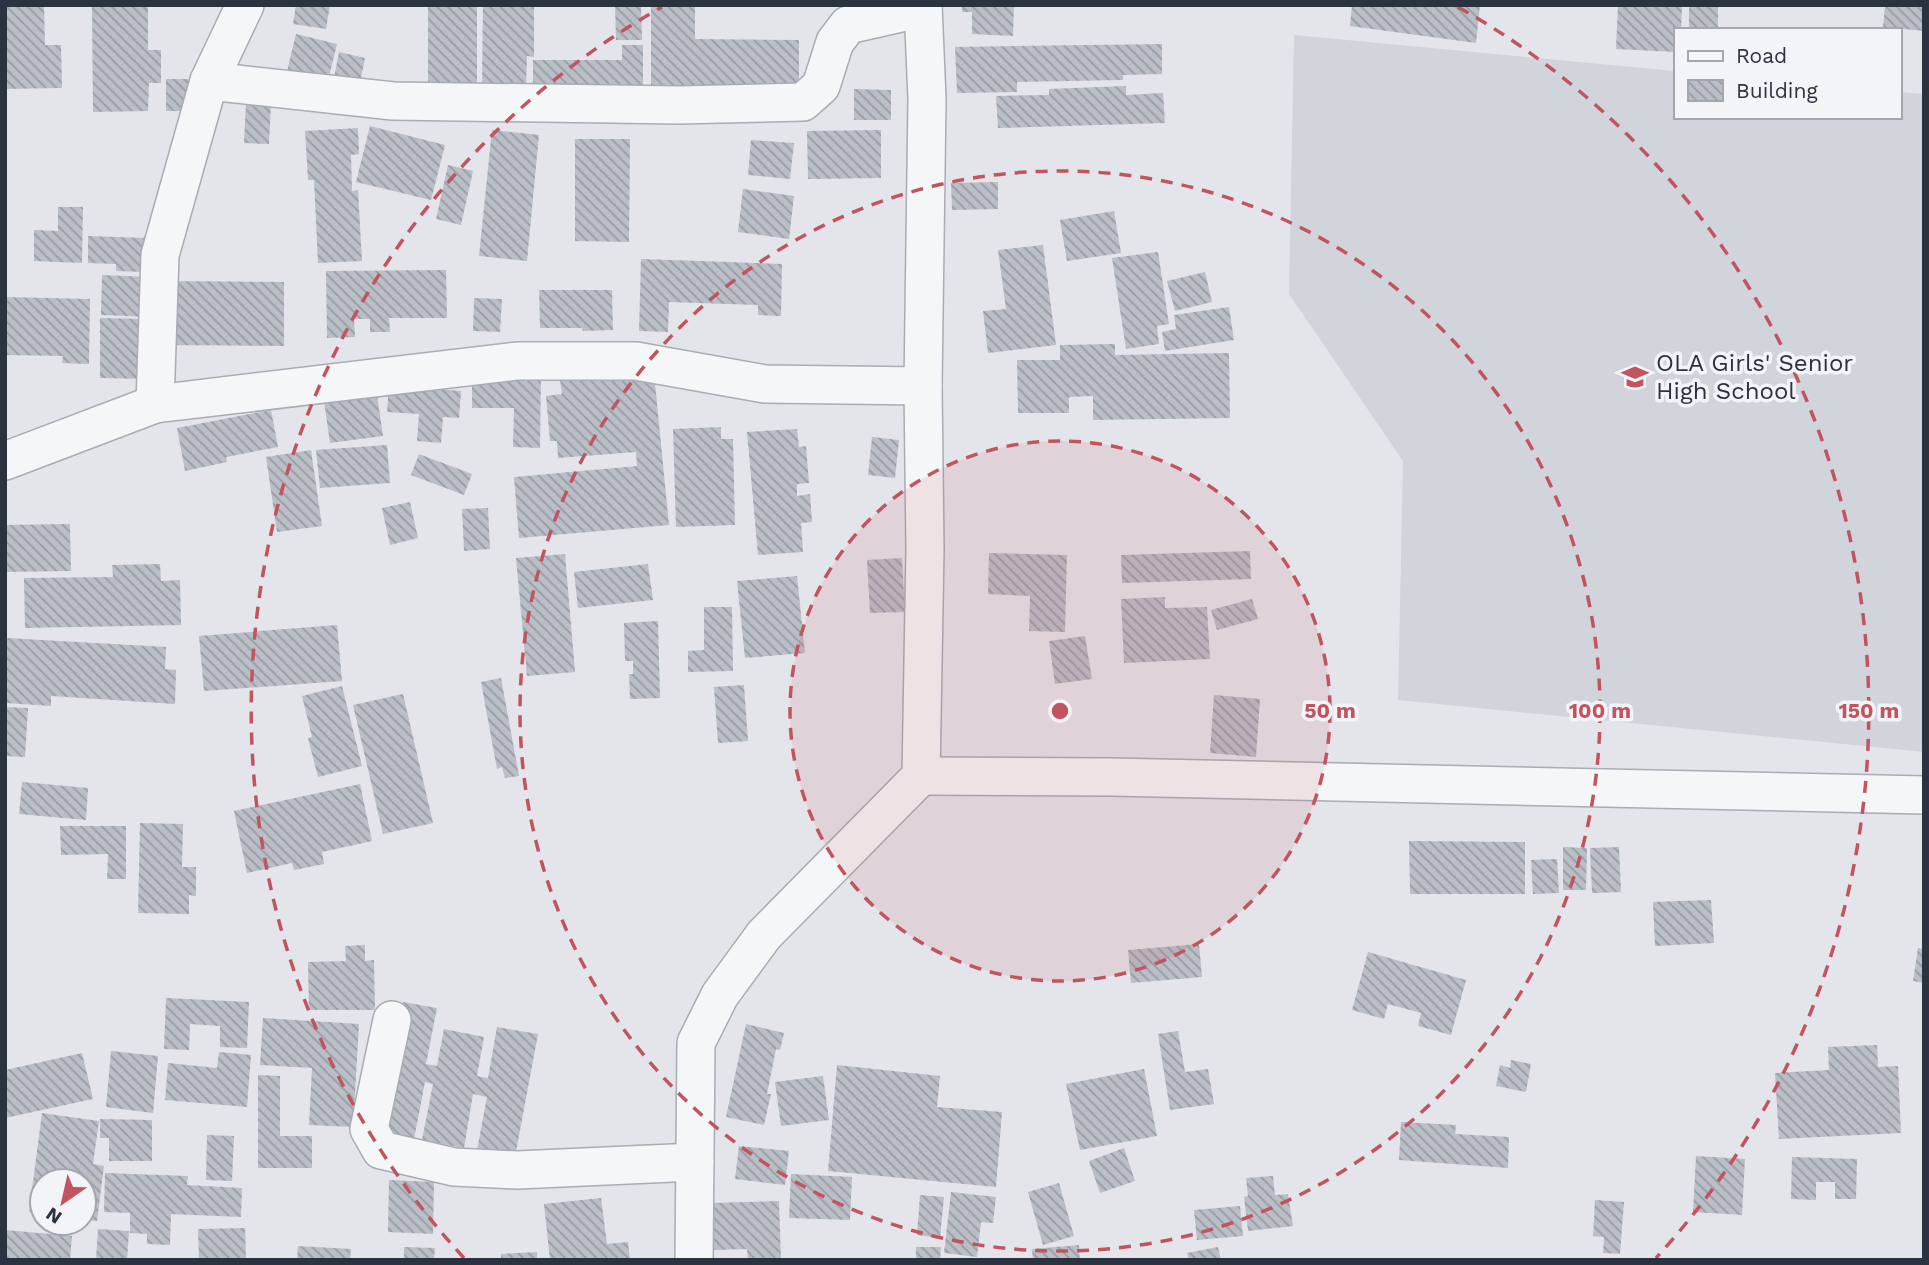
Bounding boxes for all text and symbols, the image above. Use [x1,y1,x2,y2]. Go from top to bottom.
legend [1674,28,1901,119]
text: Road [1736,43,1787,68]
text: Building [1736,78,1818,103]
place label: OLA Girls' Senior High School [1656,349,1853,405]
school or university icon: OLA Girls' Senior High School [1620,362,1650,392]
text: 50 m [1304,698,1356,723]
text: 100 m [1569,698,1631,723]
text: 150 m [1839,698,1899,723]
centre of rings [1048,699,1072,723]
north arrow [28,1167,98,1237]
text: N [42,1202,66,1229]

